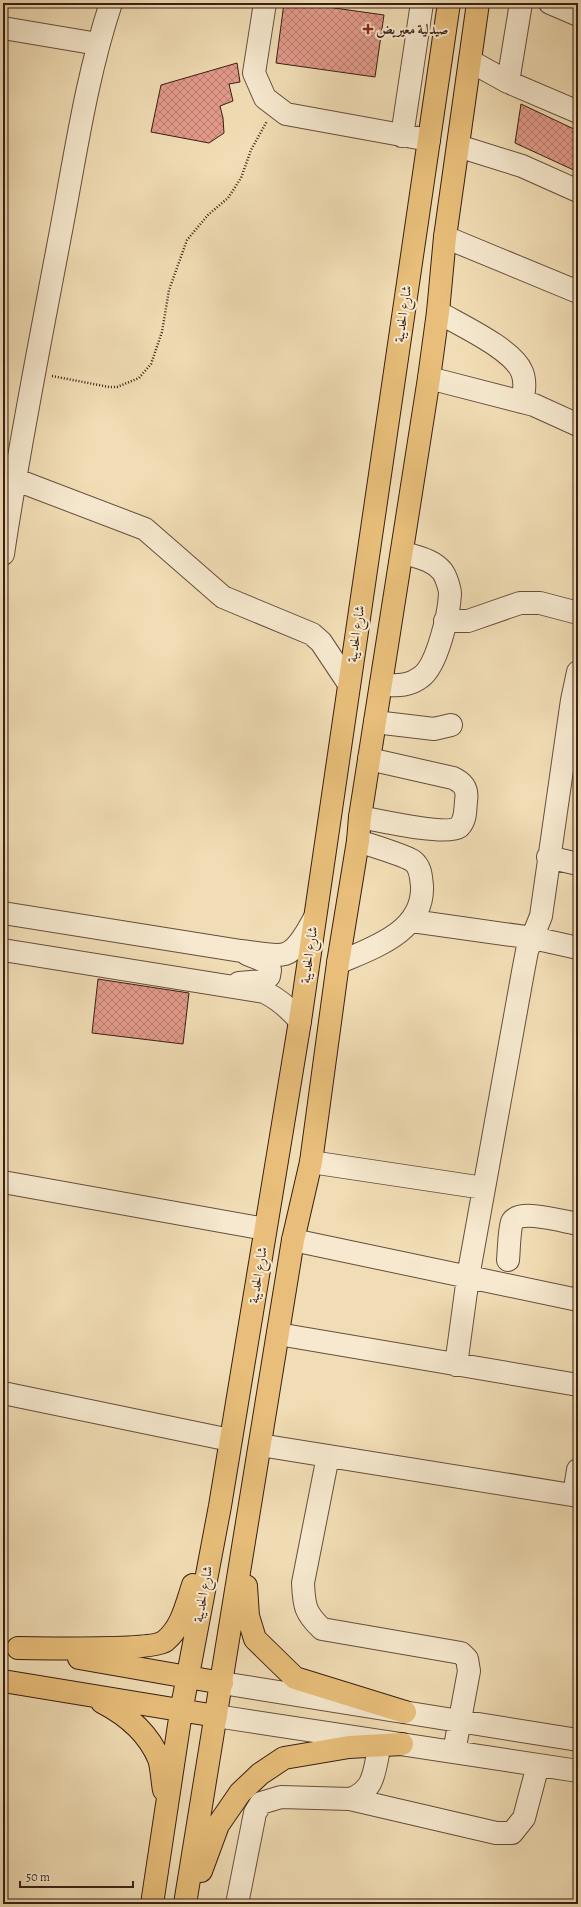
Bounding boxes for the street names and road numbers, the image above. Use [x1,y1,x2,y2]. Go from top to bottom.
street label: شارع الحديبة [390,284,418,344]
street label: شارع الحديبة [343,604,371,664]
street label: شارع الحديبة [296,925,324,985]
street label: شارع الحديبة [244,1245,274,1305]
street label: شارع الحديبة [189,1564,219,1624]

